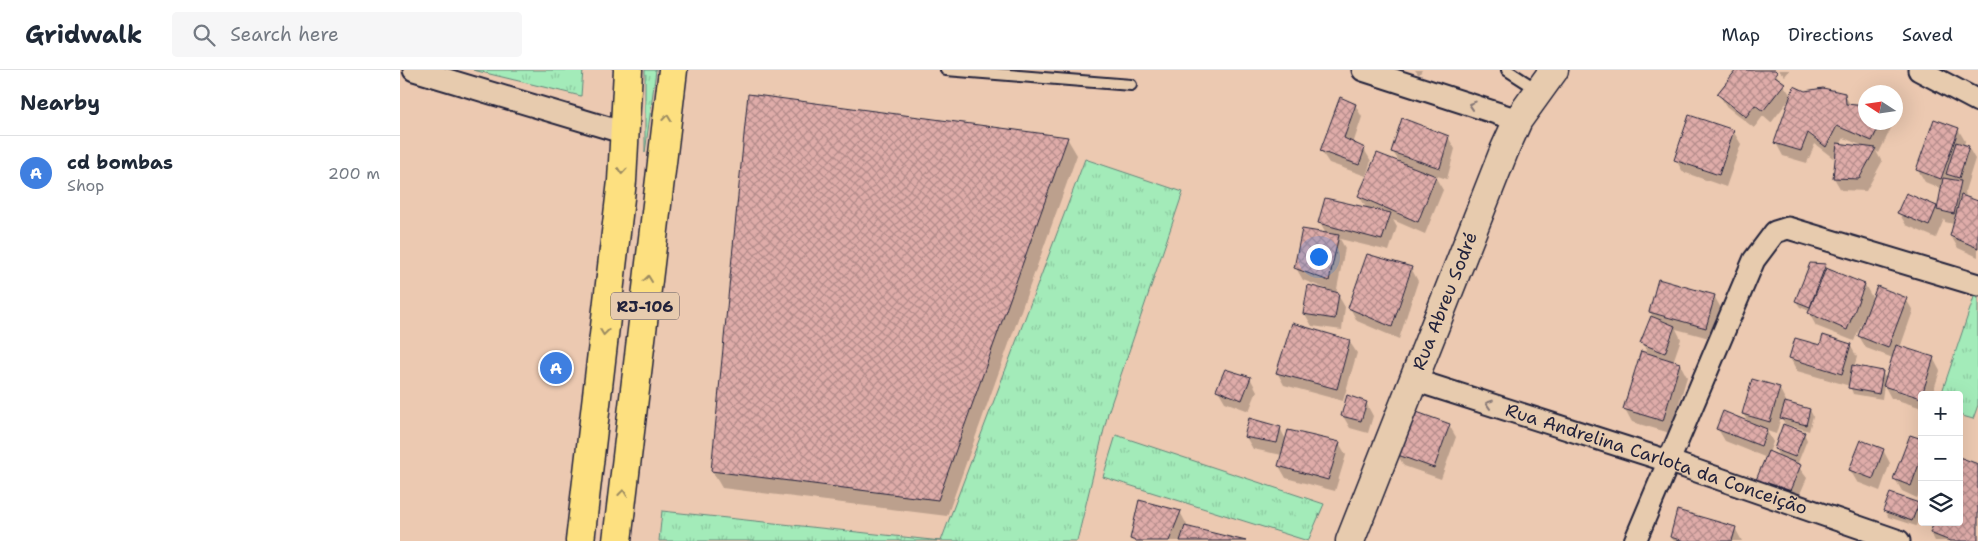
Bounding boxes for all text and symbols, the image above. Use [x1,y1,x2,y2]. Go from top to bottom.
search box [172,12,522,57]
text: Gridwalk [25,19,142,51]
icon: search [190,21,218,49]
text: Search here [230,22,339,47]
text: Map [1722,23,1760,47]
text: Directions [1788,23,1874,47]
text: Saved [1902,23,1953,47]
north arrow [1858,85,1903,130]
text: Nearby [20,89,100,117]
one-way arrow [1468,101,1477,111]
one-way arrow [661,113,672,121]
text: cd bombas [67,150,173,175]
text: A [30,163,42,184]
text: 200 m [328,163,380,184]
one-way arrow [617,167,628,175]
text: Shop [67,175,104,196]
street label: Rua Abreu Sodré [1407,228,1483,374]
your location [1306,244,1332,270]
one-way arrow [642,275,653,283]
road number: RJ-106 [611,292,679,320]
one-way arrow [599,329,610,337]
pin: A [540,349,572,387]
map controls [1918,391,1963,526]
button: + [1918,391,1963,436]
street label: Rua Andrelina Carlota da Conceição [1502,398,1811,520]
one-way arrow [1485,400,1493,410]
button: − [1918,436,1963,481]
button: layers [1918,481,1963,526]
one-way arrow [617,488,628,496]

